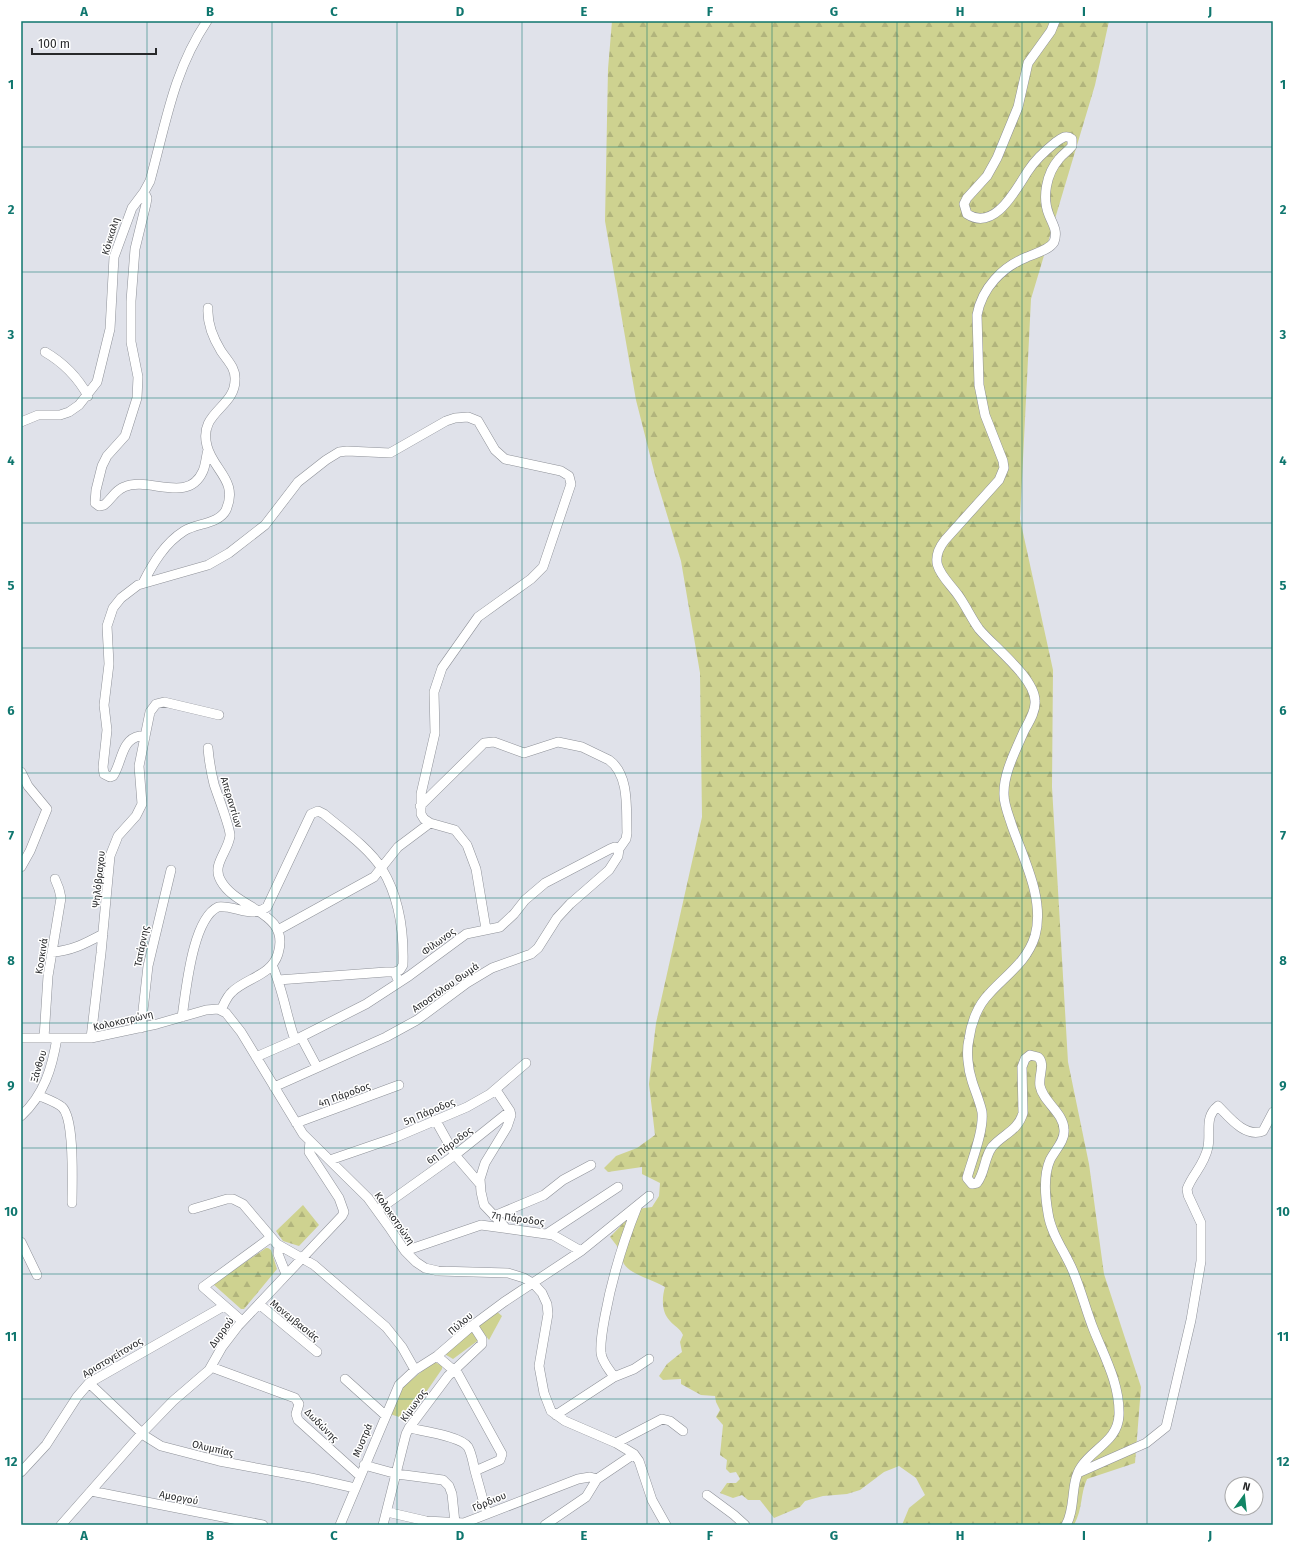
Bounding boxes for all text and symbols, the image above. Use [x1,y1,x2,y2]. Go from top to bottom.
text: A [79,4,88,19]
text: B [206,4,214,19]
text: C [330,4,338,19]
text: D [456,4,465,19]
text: E [581,4,588,19]
text: F [707,4,714,19]
text: G [830,4,838,19]
text: H [956,4,964,19]
text: I [1082,4,1086,19]
text: J [1207,4,1212,19]
scale bar [32,30,156,56]
text: 100 m [38,37,70,51]
text: 1 [8,77,14,92]
text: 1 [1280,77,1286,92]
text: 2 [8,202,15,217]
text: 2 [1280,202,1287,217]
street label: Κόκκαλη [99,216,122,257]
text: 3 [7,327,15,342]
text: 3 [1279,327,1287,342]
text: 4 [7,453,15,468]
text: 4 [1279,453,1287,468]
text: 5 [8,578,15,593]
text: 5 [1280,578,1287,593]
text: 6 [7,703,15,718]
text: 6 [1279,703,1287,718]
street label: Απεραντίων [218,775,245,829]
text: 7 [8,828,14,843]
text: 7 [1280,828,1286,843]
street label: Ψηλόβραχου [89,850,108,908]
street label: Τατάρνης [131,924,152,968]
street label: Φίλωνος [419,925,458,958]
street label: Κοσκινά [32,937,51,975]
text: 8 [7,953,15,968]
text: 8 [1279,953,1287,968]
street label: Αποστόλου Θωμά [409,959,481,1015]
street label: Κολοκοτρώνη [92,1007,155,1034]
street label: Ξάνθου [27,1048,50,1084]
text: 9 [7,1078,15,1093]
text: 9 [1279,1078,1287,1093]
street label: 4η Πάροδος [316,1079,372,1110]
street label: 5η Πάροδος [402,1095,457,1128]
street label: 6η Πάροδος [424,1124,475,1167]
street label: Κολοκοτρώνη [372,1189,418,1247]
text: 10 [4,1204,18,1219]
text: 10 [1276,1204,1290,1219]
street label: 7η Πάροδος [491,1208,546,1229]
street label: Μονεμβασιάς [267,1297,322,1344]
street label: Πύλου [445,1309,476,1338]
street label: Δυρρού [206,1314,237,1350]
text: 11 [5,1329,17,1344]
text: 11 [1277,1329,1289,1344]
street label: Αριστογείτονος [80,1334,145,1380]
street label: Κίμωνος [397,1386,430,1424]
street label: Δωδώνης [302,1406,342,1445]
street label: Μυστρά [350,1421,375,1459]
street label: Ολυμπίας [191,1437,235,1460]
text: 12 [5,1454,18,1469]
text: 12 [1277,1454,1290,1469]
north arrow [1224,1476,1264,1516]
text: N [1241,1480,1252,1494]
street label: Αμοργού [158,1487,200,1508]
street label: Γόρδιου [470,1488,509,1514]
text: A [79,1528,88,1543]
text: B [206,1528,214,1543]
text: C [330,1528,338,1543]
text: D [456,1528,465,1543]
text: E [581,1528,588,1543]
text: F [707,1528,714,1543]
text: G [830,1528,838,1543]
text: H [956,1528,964,1543]
text: I [1082,1528,1086,1543]
text: J [1207,1528,1212,1543]

